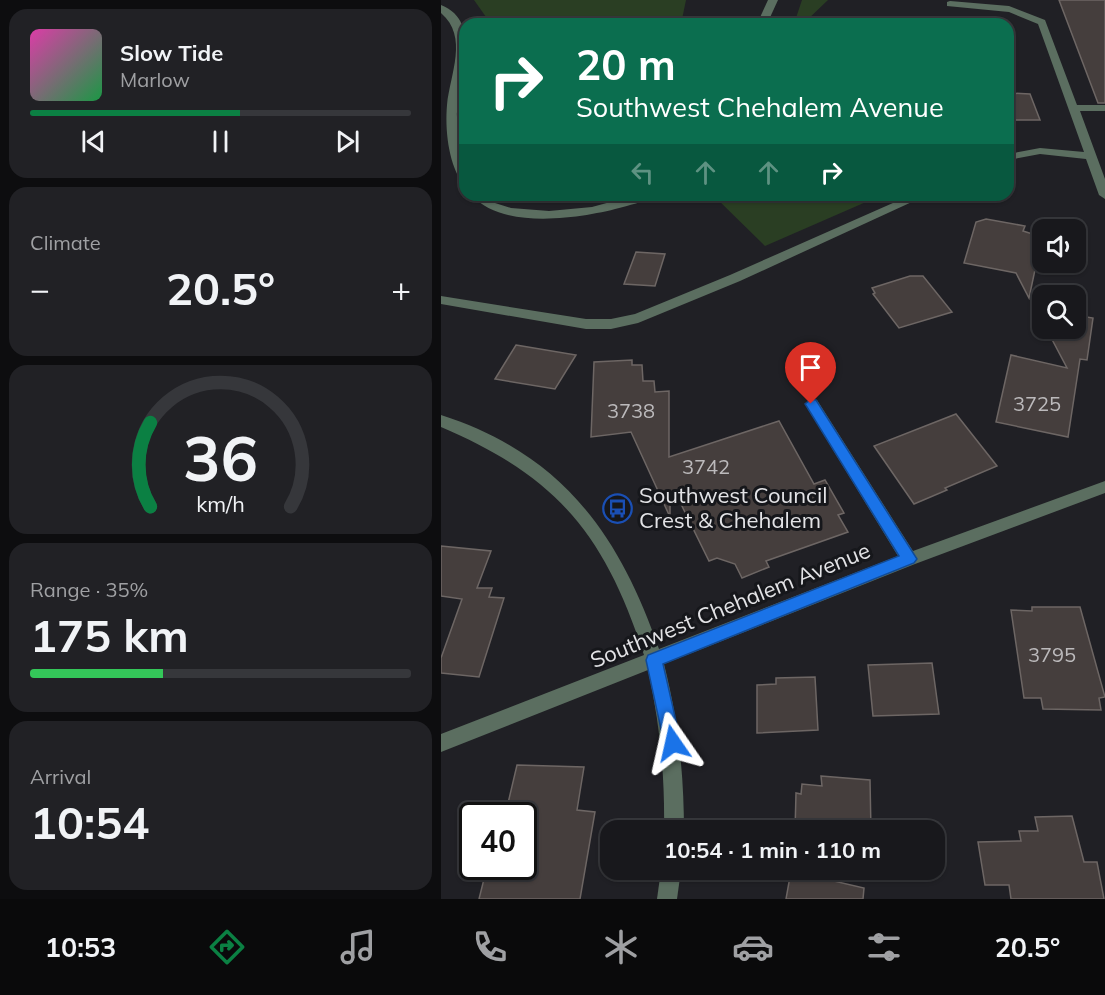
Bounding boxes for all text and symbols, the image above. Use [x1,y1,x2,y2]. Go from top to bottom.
text: 20 m [576,38,676,91]
text: Slow Tide [120,39,223,67]
icon: right [477,42,555,120]
text: Marlow [120,67,190,92]
text: Southwest Chehalem Avenue [576,90,944,124]
icon: previous [77,125,110,158]
icon: pause [204,125,237,158]
icon: next [331,125,364,158]
icon: left [626,156,659,189]
icon: ahead [689,156,722,189]
icon: ahead [752,156,785,189]
icon: right [815,156,848,189]
map controls [1032,219,1086,339]
button: sound [1032,219,1086,273]
text: Climate [30,230,101,255]
text: 20.5° [166,260,275,316]
text: − [30,268,50,309]
text: + [391,268,411,309]
button: search [1032,285,1086,339]
pin [785,342,836,404]
icon: arrive [794,351,827,384]
house number: 3725 [1013,391,1061,416]
house number: 3738 [607,398,655,423]
text: 36 [183,418,258,497]
house number: 3742 [682,454,730,479]
place label: Southwest Council Crest & Chehalem [639,481,827,534]
text: km/h [196,490,245,517]
bus stop icon: Southwest Council Crest & Chehalem [602,492,634,524]
street label: Southwest Chehalem Avenue [586,536,874,674]
text: Range · 35% [30,577,148,602]
text: 175 km [30,607,189,663]
house number: 3795 [1028,642,1076,667]
position arrow [641,711,705,775]
text: Arrival [30,764,91,789]
text: 10:54 [30,794,149,850]
speed limit sign: 40 [459,802,537,880]
text: 10:54 · 1 min · 110 m [664,836,881,864]
icon: directions [206,926,248,968]
icon: music [337,926,379,968]
icon: phone [469,926,511,968]
icon: climate [600,926,642,968]
icon: car [732,926,774,968]
icon: filters [863,926,905,968]
text: 10:53 [45,930,116,964]
text: 20.5° [995,930,1060,964]

